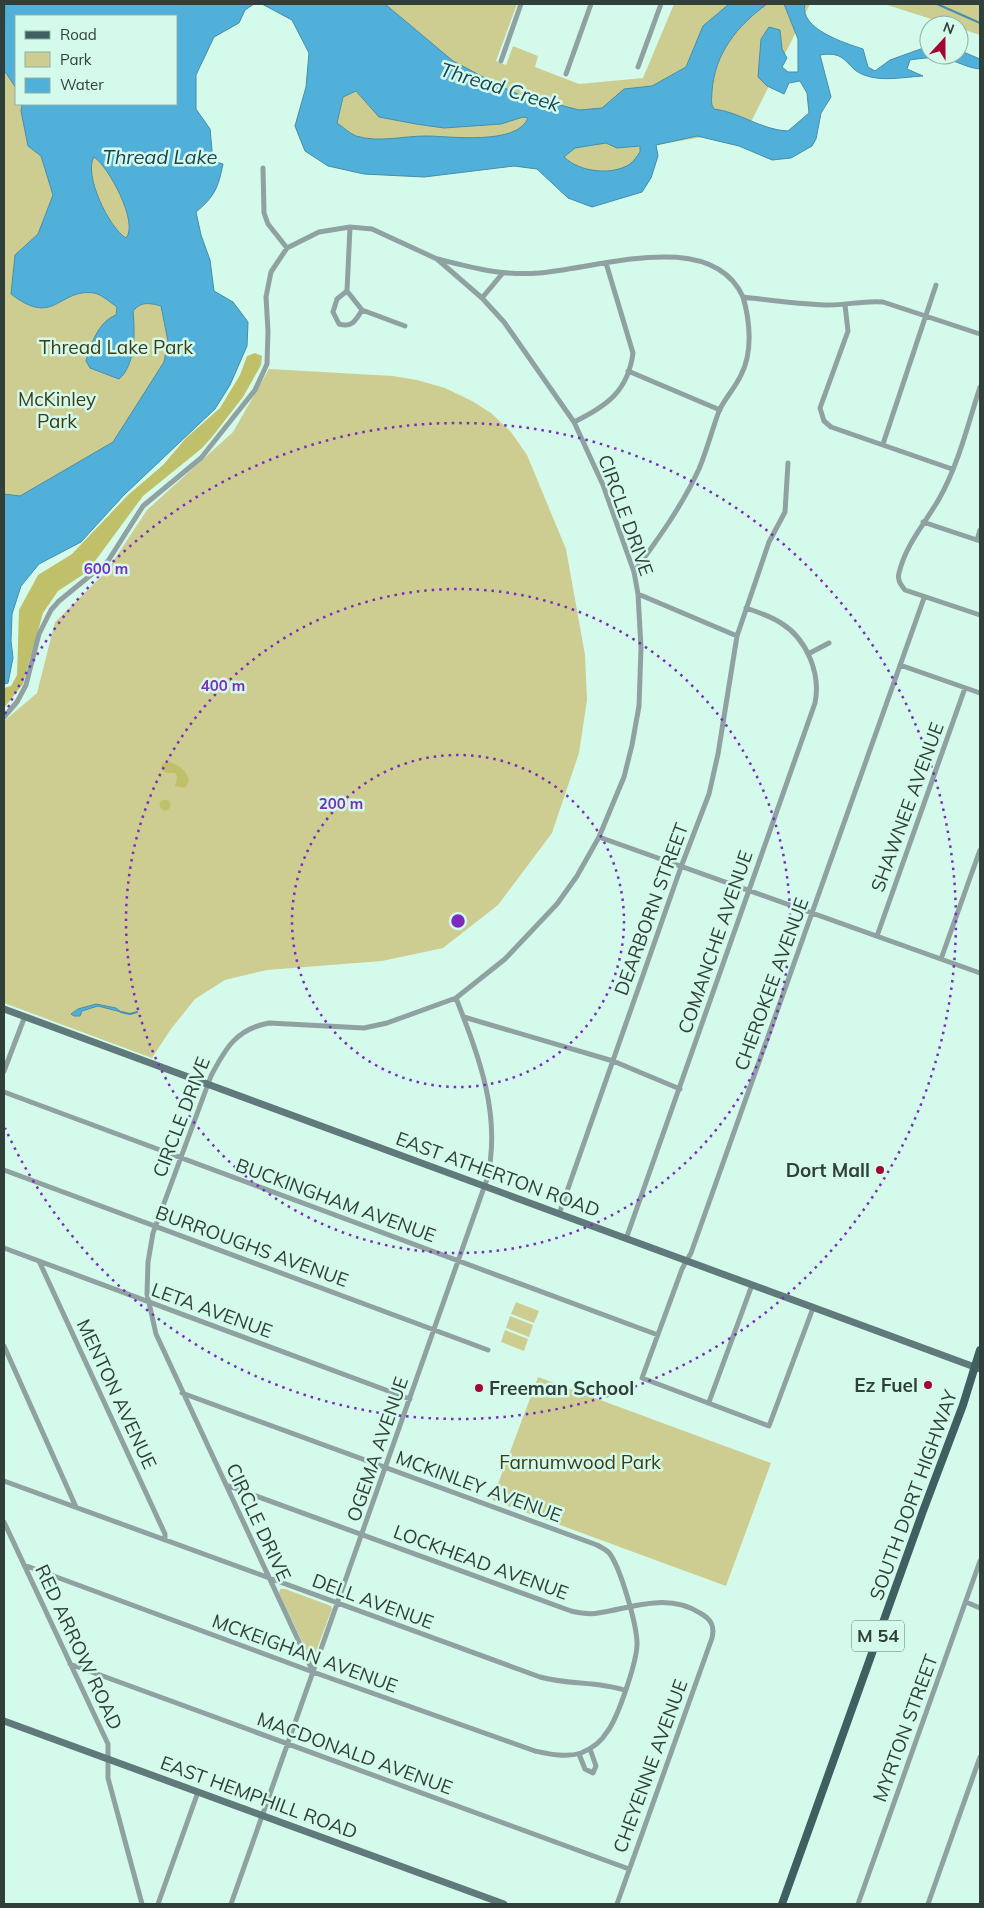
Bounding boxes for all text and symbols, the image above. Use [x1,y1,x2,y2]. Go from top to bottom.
legend [15,15,178,105]
north arrow [919,15,969,65]
text: N [940,18,957,38]
text: Road [60,25,97,44]
text: Park [60,50,92,69]
water label: Thread Creek [437,56,564,117]
text: Water [60,75,104,94]
water label: Thread Lake [103,144,218,169]
park label: Thread Lake Park [39,335,193,359]
park label: McKinley Park [18,387,96,433]
street label: CIRCLE DRIVE [593,451,659,579]
text: 600 m [84,559,128,578]
text: 400 m [201,676,245,695]
street label: SHAWNEE AVENUE [865,719,949,895]
text: 200 m [319,794,363,813]
street label: DEARBORN STREET [609,819,694,999]
street label: COMANCHE AVENUE [672,847,758,1037]
street label: CHEROKEE AVENUE [729,894,813,1074]
centre of rings [449,912,467,930]
street label: CIRCLE DRIVE [147,1053,215,1181]
street label: EAST ATHERTON ROAD [393,1126,603,1222]
street label: BUCKINGHAM AVENUE [233,1153,439,1247]
place label: Dort Mall [786,1158,870,1182]
marker: Dort Mall [874,1164,886,1176]
street label: BURROUGHS AVENUE [152,1200,352,1292]
street label: LETA AVENUE [148,1277,276,1343]
street label: MENTON AVENUE [72,1315,162,1473]
street label: OGEMA AVENUE [341,1373,413,1525]
place label: Ez Fuel [854,1373,918,1397]
place label: Freeman School [489,1376,634,1400]
marker: Ez Fuel [922,1379,934,1391]
marker: Freeman School [473,1382,485,1394]
street label: SOUTH DORT HIGHWAY [864,1386,962,1603]
street label: MCKINLEY AVENUE [393,1445,565,1527]
park label: Farnumwood Park [499,1450,661,1474]
street label: CIRCLE DRIVE [221,1459,297,1585]
street label: LOCKHEAD AVENUE [390,1519,572,1605]
street label: RED ARROW ROAD [30,1560,128,1734]
street label: DELL AVENUE [309,1568,437,1634]
street label: MCKEIGHAN AVENUE [209,1608,401,1698]
road number: M 54 [852,1620,904,1652]
street label: MYRTON STREET [867,1651,943,1805]
street label: CHEYENNE AVENUE [607,1676,693,1856]
street label: MACDONALD AVENUE [254,1706,456,1800]
street label: EAST HEMPHILL ROAD [157,1750,361,1844]

